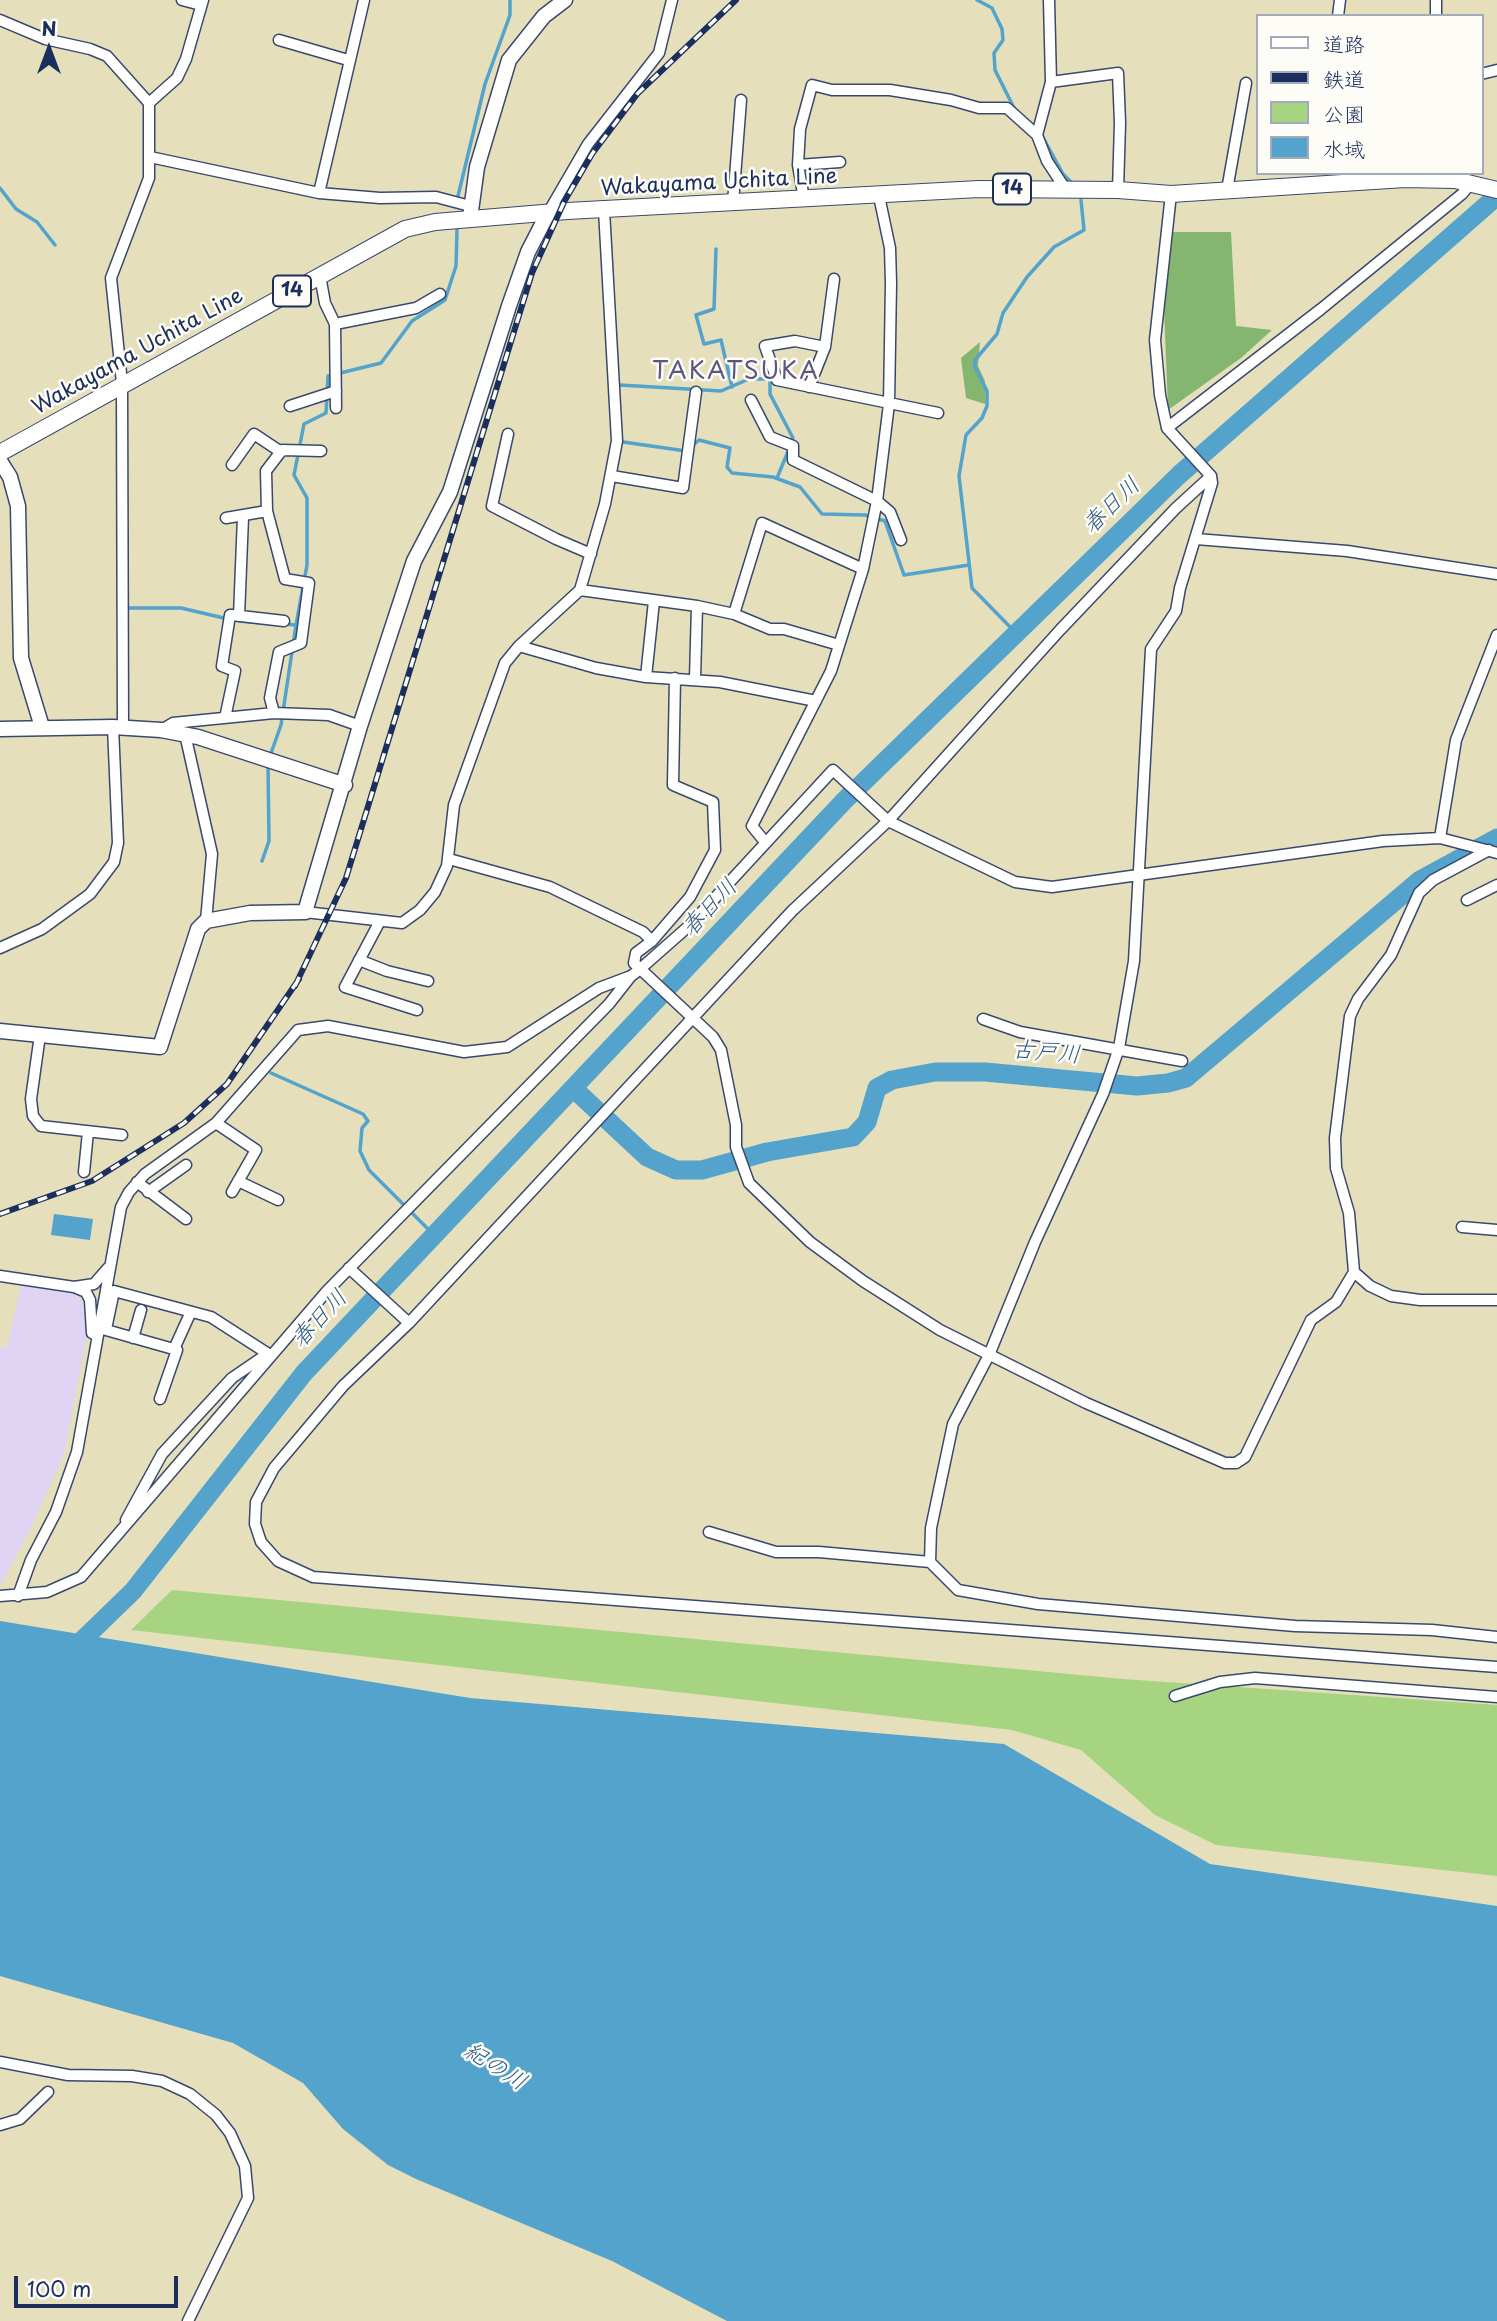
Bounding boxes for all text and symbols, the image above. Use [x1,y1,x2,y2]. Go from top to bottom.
north arrow [14,14,84,84]
text: N [41,14,57,42]
legend [1256,14,1483,175]
text: 道路 [1323,27,1365,59]
text: 鉄道 [1323,62,1365,94]
text: 公園 [1323,97,1365,129]
text: 水域 [1323,132,1365,164]
street label: Wakayama Uchita Line [600,164,838,202]
road number: 14 [993,174,1031,204]
road number: 14 [273,276,311,306]
street label: Wakayama Uchita Line [28,283,248,421]
district label: TAKATSUKA [654,358,818,386]
water label: 春日川 [1078,472,1146,540]
water label: 春日川 [676,873,744,943]
water label: 古戸川 [1010,1036,1082,1070]
water label: 春日川 [286,1284,354,1354]
water label: 紀の川 [458,2037,532,2097]
scale bar [18,2262,182,2306]
text: 100 m [27,2272,91,2304]

